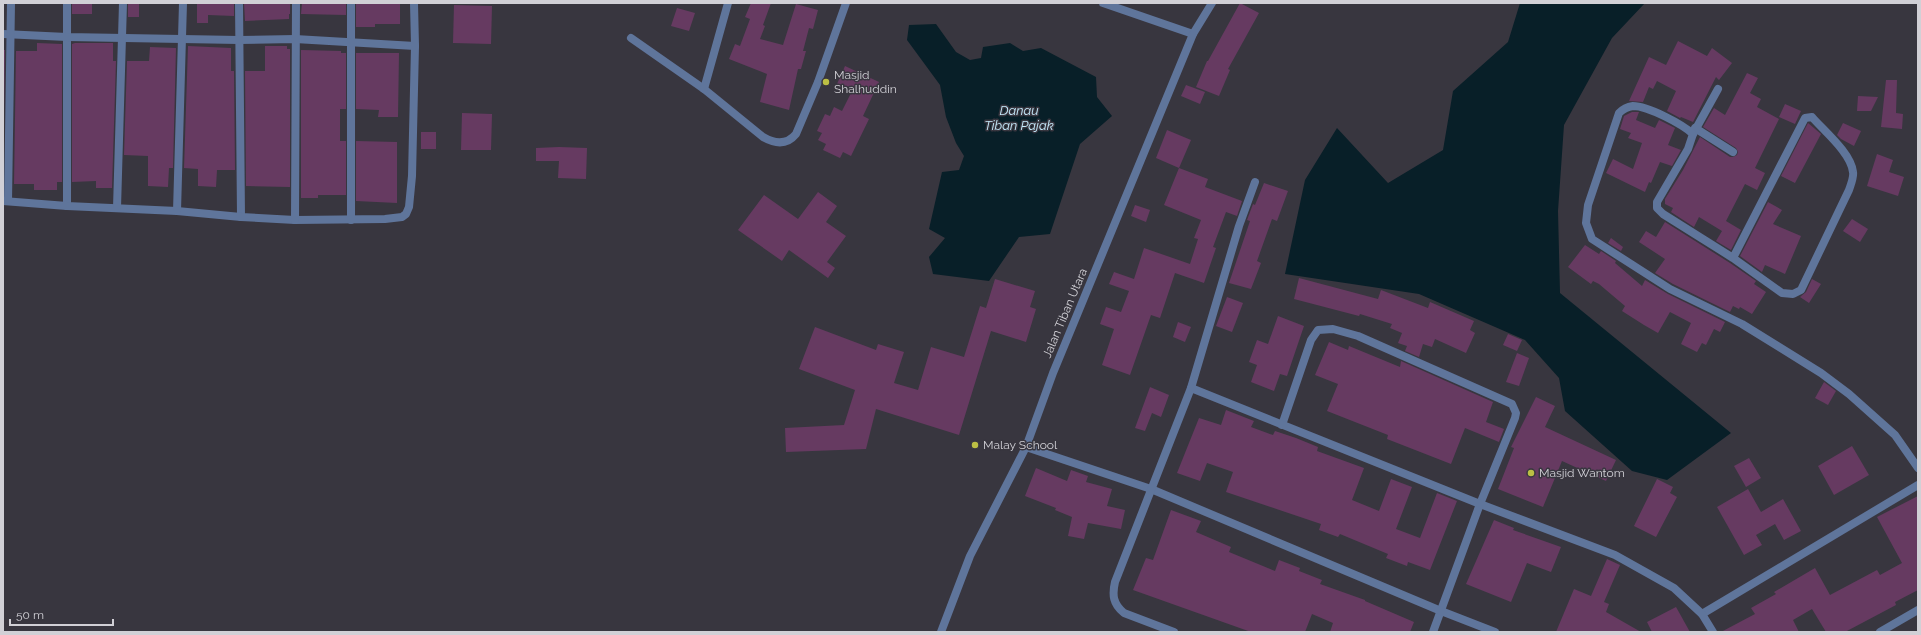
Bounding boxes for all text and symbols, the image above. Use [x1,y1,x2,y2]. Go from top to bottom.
place label: Masjid Shalhuddin [834,68,897,96]
marker: Masjid Shalhuddin [821,77,831,87]
water label: Danau Tiban Pajak [984,103,1054,133]
street label: Jalan Tiban Utara [1040,266,1090,360]
place label: Malay School [983,438,1058,452]
marker: Malay School [970,440,980,450]
place label: Masjid Wantom [1539,466,1625,480]
marker: Masjid Wantom [1526,468,1536,478]
scale bar [10,601,113,627]
text: 50 m [16,608,44,622]

